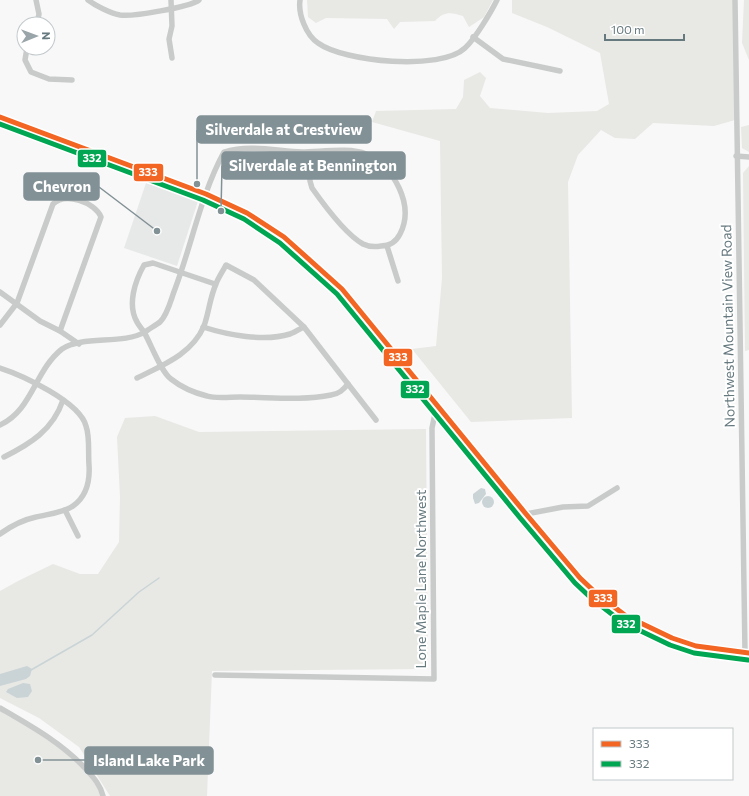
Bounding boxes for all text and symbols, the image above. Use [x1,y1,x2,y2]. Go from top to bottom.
north arrow [16,16,56,56]
scale bar [605,16,684,42]
text: 100 m [611,22,645,36]
text: N [40,32,53,40]
callout: Silverdale at Crestview [197,116,371,143]
text: Silverdale at Crestview [205,120,363,138]
line badge: 332 [77,149,107,168]
text: 332 [83,151,101,164]
callout: Silverdale at Bennington [222,152,405,179]
text: Silverdale at Bennington [229,156,397,174]
line badge: 333 [133,163,164,182]
text: 333 [138,165,158,178]
callout: Chevron [24,173,99,200]
text: Chevron [33,177,91,195]
street label: Northwest Mountain View Road [717,224,738,428]
line badge: 333 [383,348,413,367]
text: 333 [388,350,408,363]
line badge: 332 [400,380,430,399]
text: 332 [406,382,424,395]
street label: Lone Maple Lane Northwest [412,489,429,668]
line badge: 333 [588,589,618,608]
text: 333 [593,591,613,604]
line badge: 332 [611,614,641,634]
text: 332 [617,617,635,630]
legend [593,728,733,780]
text: 333 [629,736,650,750]
callout: Island Lake Park [85,747,213,774]
text: Island Lake Park [93,751,205,769]
text: 332 [629,756,650,770]

